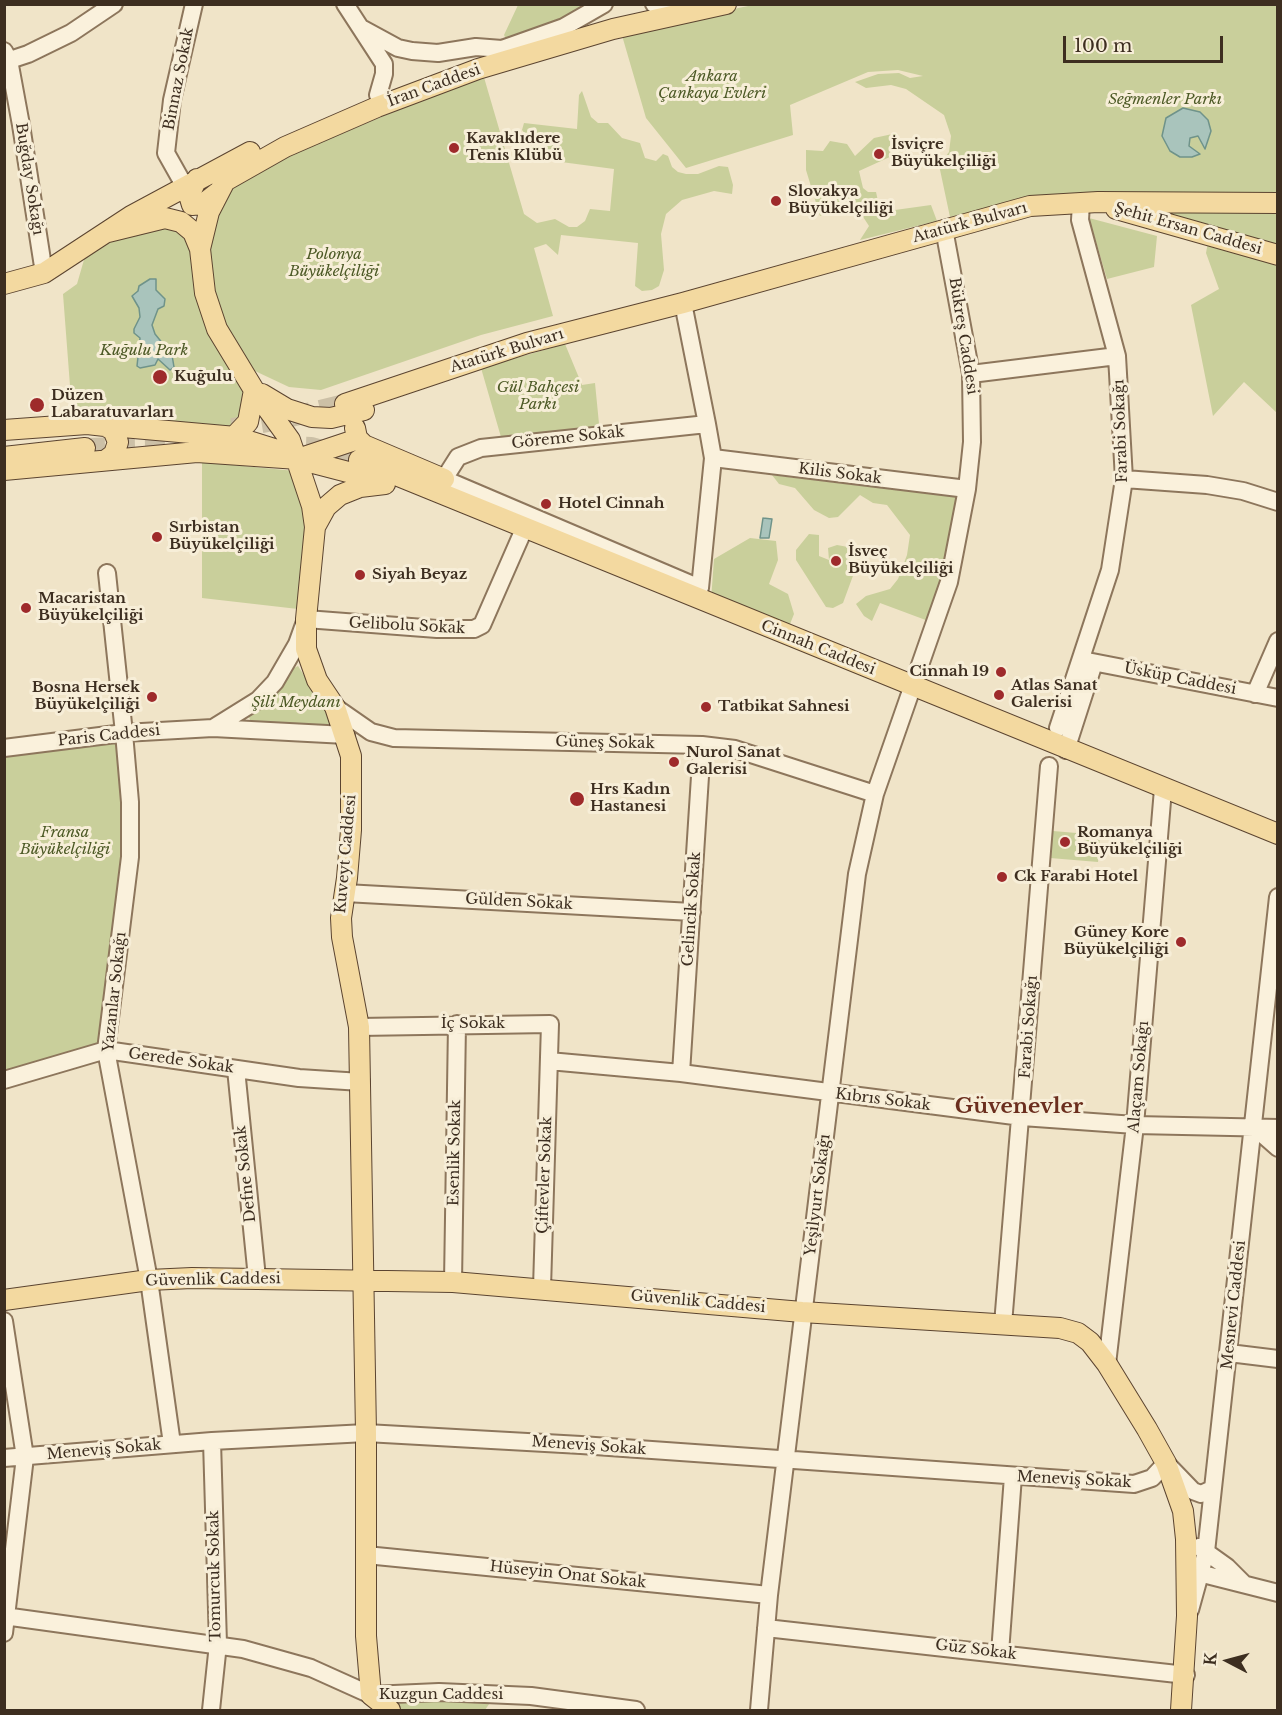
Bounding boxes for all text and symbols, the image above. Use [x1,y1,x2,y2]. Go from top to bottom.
scale bar [1066,24,1226,62]
street label: Binnaz Sokak [160,26,198,132]
text: 100 m [1074,35,1132,57]
street label: İran Caddesi [385,61,483,111]
park label: Ankara Çankaya Evleri [658,68,766,103]
park label: Seğmenler Parkı [1108,91,1222,109]
street label: Buğday Sokağı [11,122,47,236]
place label: Kavaklıdere Tenis Klübü [466,130,562,165]
place label: İsviçre Büyükelçiliği [891,136,996,171]
marker: Kavaklıdere Tenis Klübü [447,141,461,155]
marker: İsviçre Büyükelçiliği [872,147,886,161]
place label: Slovakya Büyükelçiliği [788,183,893,218]
marker: Slovakya Büyükelçiliği [769,194,783,208]
street label: Atatürk Bulvarı [911,199,1029,247]
street label: Şehit Ersan Caddesi [1112,199,1264,259]
park label: Polonya Büyükelçiliği [289,246,379,281]
street label: Bükreş Caddesi [945,276,981,396]
street label: Atatürk Bulvarı [448,325,566,377]
park label: Kuğulu Park [100,342,188,360]
marker: Kuğulu [151,368,169,386]
place label: Kuğulu [174,368,233,386]
park label: Gül Bahçesi Parkı [497,379,579,414]
street label: Farabi Sokağı [1110,379,1132,483]
place label: Düzen Labaratuvarları [51,387,174,422]
marker: Düzen Labaratuvarları [28,396,46,414]
street label: Göreme Sokak [511,423,625,453]
street label: Kilis Sokak [797,460,883,488]
place label: Hotel Cinnah [558,495,664,513]
marker: Hotel Cinnah [539,497,553,511]
place label: Sırbistan Büyükelçiliği [169,519,274,554]
marker: Sırbistan Büyükelçiliği [150,530,164,544]
place label: İsveç Büyükelçiliği [848,543,953,578]
marker: İsveç Büyükelçiliği [829,554,843,568]
place label: Siyah Beyaz [372,566,467,584]
marker: Siyah Beyaz [353,568,367,582]
place label: Macaristan Büyükelçiliği [38,590,143,625]
marker: Macaristan Büyükelçiliği [19,601,33,615]
street label: Gelibolu Sokak [348,614,466,638]
street label: Cinnah Caddesi [758,617,878,679]
street label: Üsküp Caddesi [1122,659,1238,699]
place label: Cinnah 19 [909,663,989,681]
marker: Cinnah 19 [994,665,1008,679]
place label: Atlas Sanat Galerisi [1011,677,1097,712]
place label: Bosna Hersek Büyükelçiliği [32,679,140,714]
marker: Atlas Sanat Galerisi [992,688,1006,702]
marker: Bosna Hersek Büyükelçiliği [145,690,159,704]
park label: Şili Meydanı [251,694,341,712]
place label: Tatbikat Sahnesi [718,698,849,716]
marker: Tatbikat Sahnesi [699,700,713,714]
street label: Paris Caddesi [57,722,161,750]
street label: Güneş Sokak [555,733,655,753]
place label: Nurol Sanat Galerisi [686,744,781,779]
marker: Nurol Sanat Galerisi [667,755,681,769]
place label: Hrs Kadın Hastanesi [590,781,670,816]
marker: Hrs Kadın Hastanesi [568,790,586,808]
street label: Kuveyt Caddesi [332,794,360,914]
park label: Fransa Büyükelçiliği [20,824,110,859]
place label: Romanya Büyükelçiliği [1077,824,1182,859]
marker: Romanya Büyükelçiliği [1058,835,1072,849]
street label: Gelincik Sokak [679,851,705,967]
place label: Ck Farabi Hotel [1014,868,1138,886]
marker: Ck Farabi Hotel [995,870,1009,884]
street label: Gülden Sokak [465,890,573,914]
place label: Güney Kore Büyükelçiliği [1064,924,1169,959]
street label: Yazanlar Sokağı [100,931,130,1053]
marker: Güney Kore Büyükelçiliği [1174,935,1188,949]
street label: Farabi Sokağı [1016,975,1042,1079]
street label: İç Sokak [441,1015,505,1033]
street label: Alaçam Sokağı [1125,1020,1153,1134]
street label: Gerede Sokak [127,1045,235,1077]
street label: Kıbrıs Sokak [834,1085,932,1115]
district label: Güvenevler [955,1094,1083,1120]
street label: Esenlik Sokak [445,1100,465,1206]
street label: Çiftevler Sokak [534,1116,556,1234]
street label: Defne Sokak [232,1125,260,1223]
street label: Yeşilyurt Sokağı [802,1133,834,1257]
street label: Mesnevi Caddesi [1218,1240,1250,1370]
street label: Güvenlik Caddesi [145,1270,281,1290]
street label: Güvenlik Caddesi [630,1287,766,1317]
street label: Meneviş Sokak [531,1433,647,1459]
street label: Meneviş Sokak [46,1436,162,1464]
street label: Meneviş Sokak [1016,1468,1132,1492]
street label: Tomurcuk Sokak [205,1510,225,1642]
street label: Hüseyin Onat Sokak [489,1558,647,1592]
north arrow [1198,1631,1258,1691]
street label: Güz Sokak [934,1636,1018,1664]
text: K [1199,1652,1221,1667]
street label: Kuzgun Caddesi [379,1686,503,1704]

